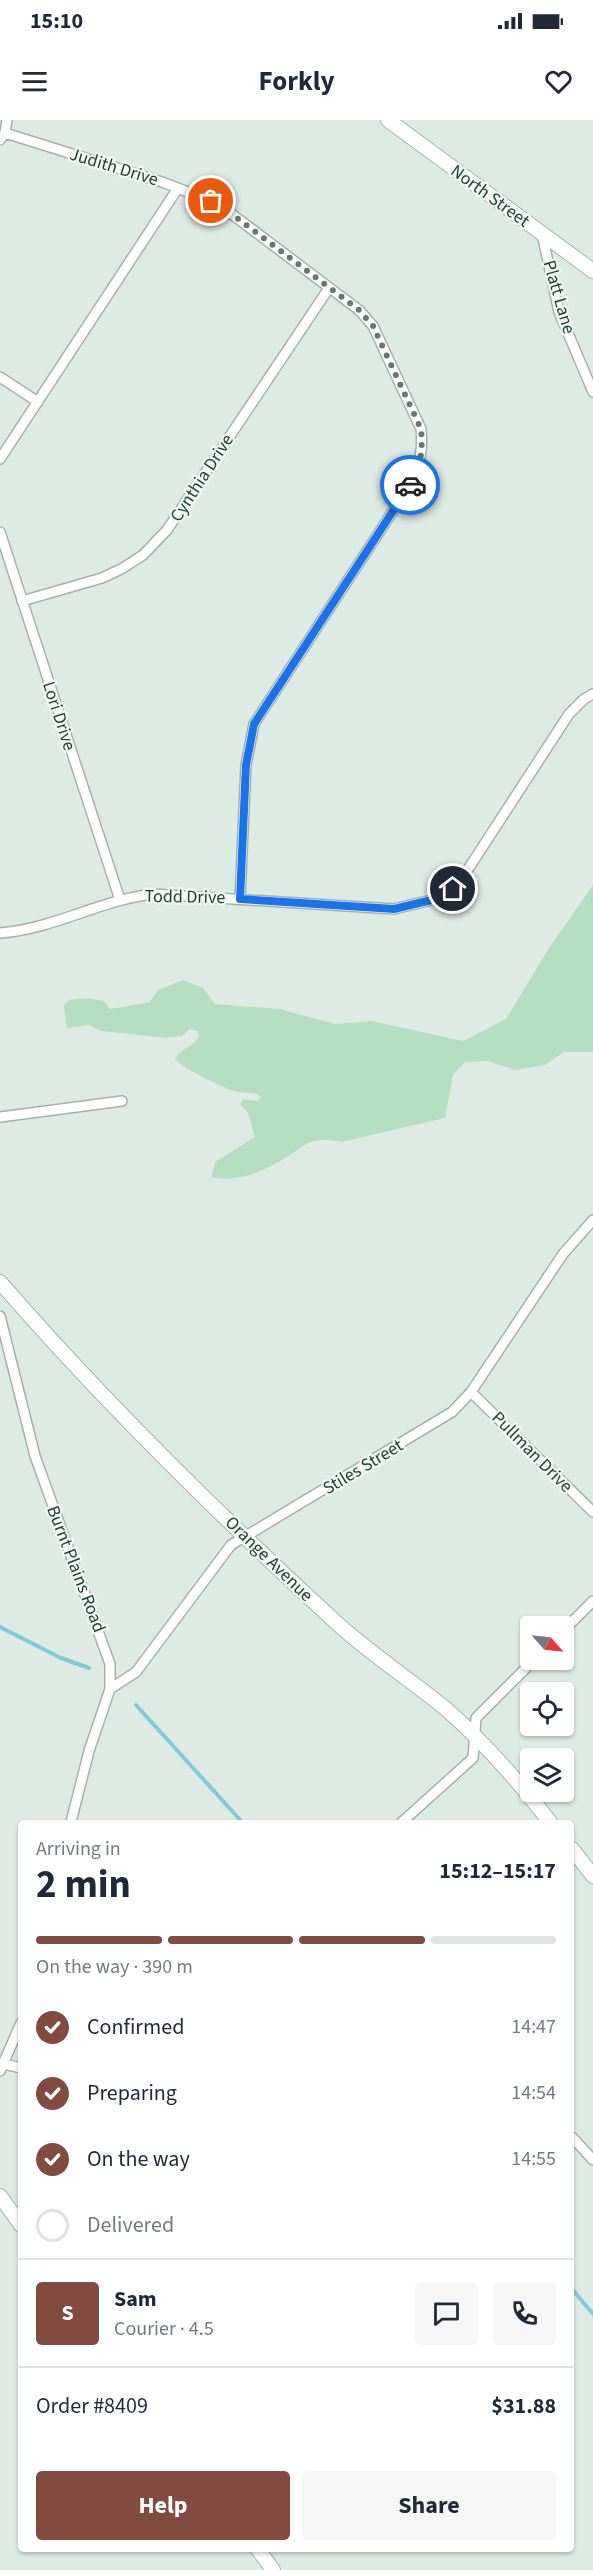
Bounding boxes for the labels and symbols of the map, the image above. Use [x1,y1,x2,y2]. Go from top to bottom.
street label: Judith Drive [67,142,161,192]
street label: North Street [445,159,535,233]
pin [185,175,236,226]
street label: Platt Lane [537,257,581,337]
street label: Cynthia Drive [164,429,240,527]
courier [380,455,440,515]
street label: Lori Drive [36,678,82,754]
pin [427,863,478,914]
street label: Todd Drive [144,884,226,910]
street label: Pullman Drive [486,1406,578,1498]
street label: Stiles Street [318,1433,408,1501]
street label: Burnt Plains Road [40,1502,112,1636]
street label: Orange Avenue [219,1511,319,1607]
north arrow [520,1616,574,1670]

